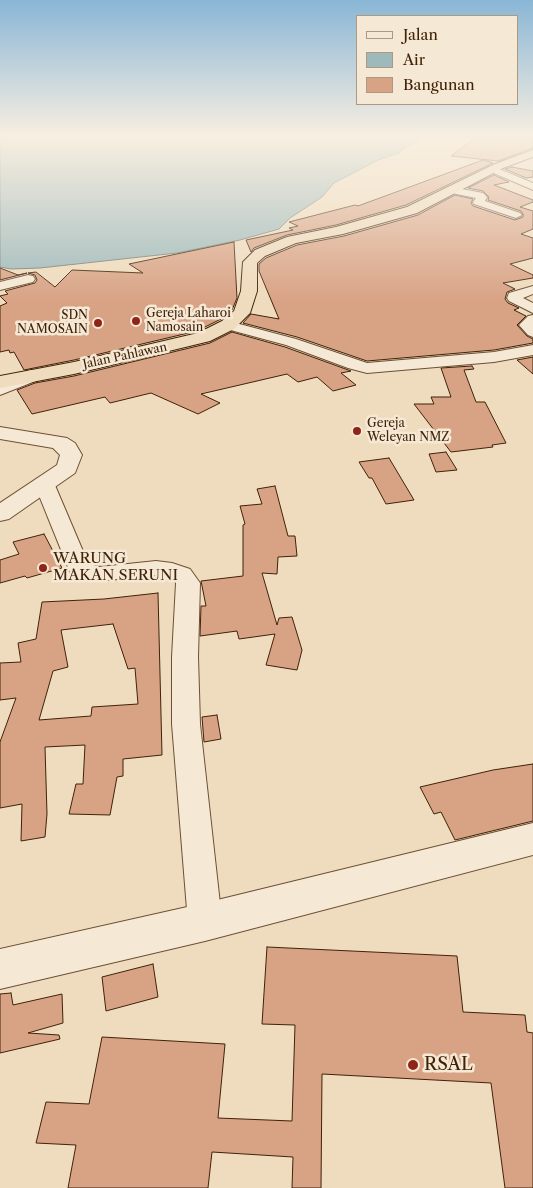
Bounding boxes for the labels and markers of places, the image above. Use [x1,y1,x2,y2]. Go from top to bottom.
place label: Gereja Laharoi Namosain [146,307,231,335]
place label: SDN NAMOSAIN [17,309,88,337]
marker: Gereja Laharoi Namosain [130,315,142,327]
marker: SDN NAMOSAIN [92,317,104,329]
place label: Gereja Weleyan NMZ [367,417,449,445]
marker: Gereja Weleyan NMZ [351,425,363,437]
place label: WARUNG MAKAN SERUNI [53,550,178,585]
marker: WARUNG MAKAN SERUNI [37,562,49,574]
place label: RSAL [424,1054,473,1076]
marker: RSAL [406,1058,420,1072]

